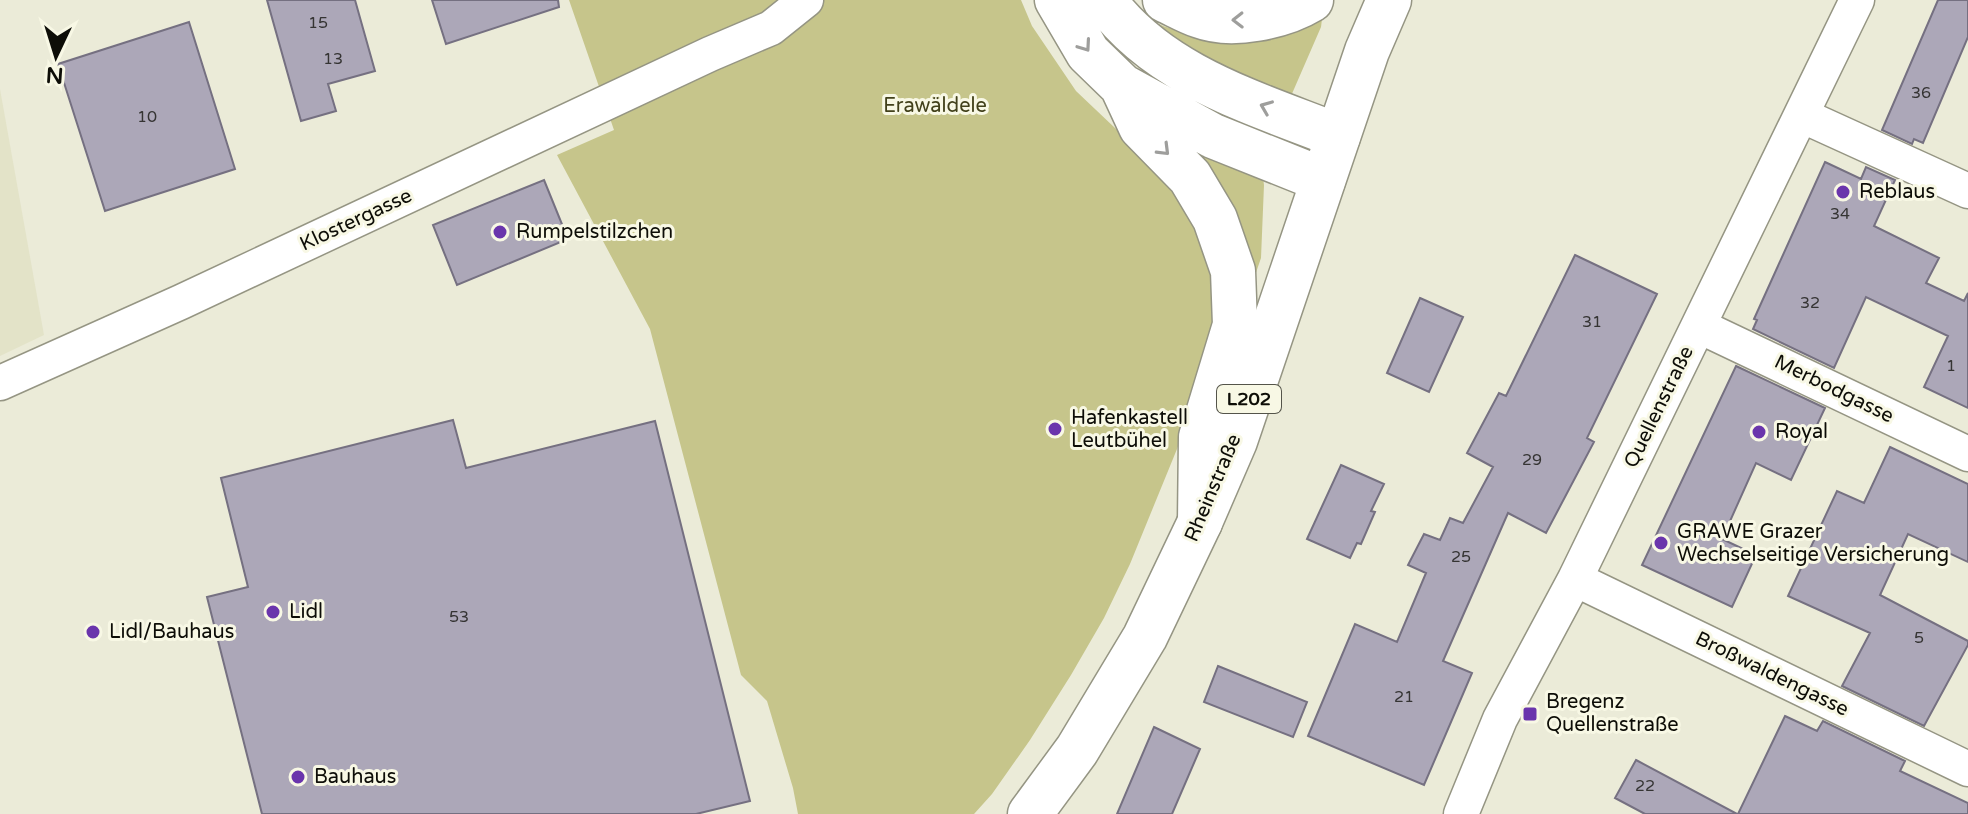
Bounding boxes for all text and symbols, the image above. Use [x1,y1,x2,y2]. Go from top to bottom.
one-way arrow [1231,11,1244,28]
house number: 15 [308,13,328,33]
north arrow [16,16,96,96]
one-way arrow [1075,38,1090,52]
house number: 13 [323,49,343,69]
text: N [45,61,64,89]
house number: 36 [1911,83,1931,103]
park label: Erawäldele [883,94,987,118]
one-way arrow [1260,100,1274,117]
house number: 10 [137,107,157,127]
one-way arrow [1155,141,1169,155]
place label: Reblaus [1859,180,1935,204]
marker: Reblaus [1834,183,1852,201]
street label: Klostergasse [296,184,416,256]
house number: 34 [1830,204,1850,224]
place label: Rumpelstilzchen [516,220,673,244]
marker: Rumpelstilzchen [491,223,509,241]
house number: 32 [1800,293,1820,313]
house number: 31 [1582,312,1602,332]
street label: Quellenstraße [1619,342,1699,472]
street label: Merbodgasse [1770,350,1898,428]
house number: 1 [1946,356,1956,376]
road number: L202 [1217,385,1281,413]
place label: Hafenkastell Leutbühel [1071,406,1188,453]
marker: Hafenkastell Leutbühel [1046,420,1064,438]
place label: Royal [1775,420,1828,444]
marker: Royal [1750,423,1768,441]
street label: Rheinstraße [1180,431,1246,545]
house number: 29 [1522,450,1542,470]
place label: GRAWE Grazer Wechselseitige Versicherung [1677,520,1949,567]
marker: GRAWE Grazer Wechselseitige Versicherung [1652,534,1670,552]
house number: 25 [1451,547,1471,567]
place label: Lidl [289,600,323,624]
marker: Lidl [264,603,282,621]
house number: 53 [449,607,469,627]
place label: Lidl/Bauhaus [109,620,234,644]
marker: Lidl/Bauhaus [84,623,102,641]
street label: Broßwaldengasse [1691,626,1853,722]
house number: 5 [1914,628,1924,648]
house number: 21 [1394,687,1414,707]
place label: Bregenz Quellenstraße [1546,690,1679,737]
marker: Bregenz Quellenstraße [1521,705,1539,723]
place label: Bauhaus [314,765,396,789]
marker: Bauhaus [289,768,307,786]
house number: 22 [1635,776,1655,796]

